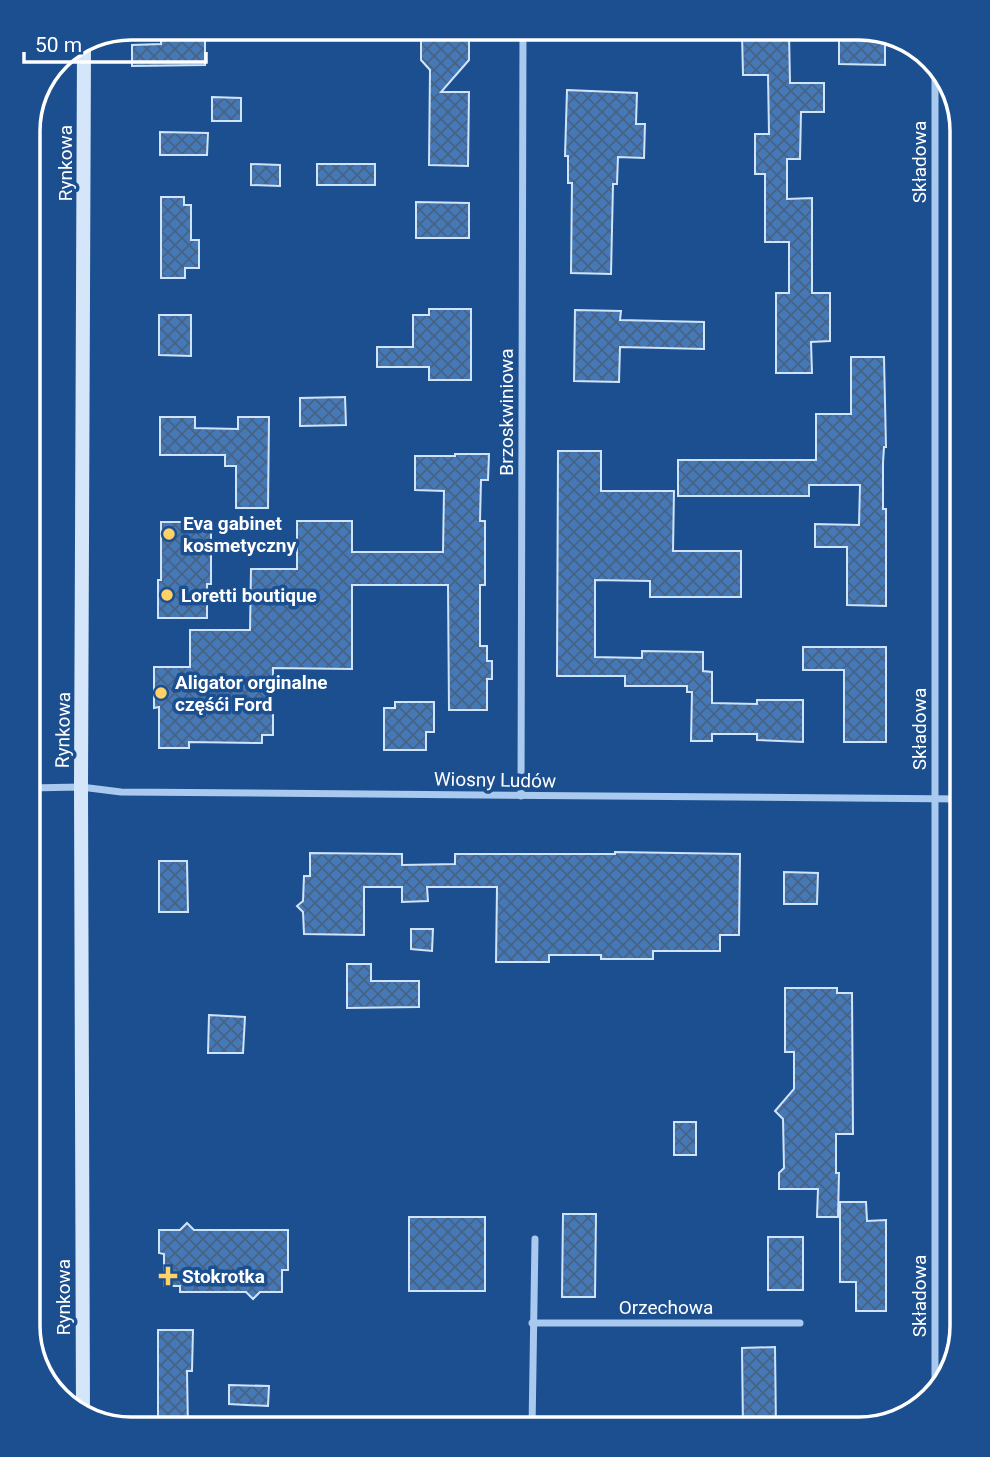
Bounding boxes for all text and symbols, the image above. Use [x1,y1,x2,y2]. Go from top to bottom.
scale bar [24,21,206,65]
text: 50 m [35,33,82,57]
street label: Składowa [908,121,931,203]
street label: Rynkowa [54,125,77,201]
street label: Brzoskwiniowa [495,348,518,476]
place label: Eva gabinet kosmetyczny [183,512,296,557]
marker: Eva gabinet kosmetyczny [161,526,177,542]
place label: Loretti boutique [181,584,317,607]
marker: Loretti boutique [159,587,175,603]
place label: Aligator orginalne częśći Ford [175,671,328,716]
marker: Aligator orginalne częśći Ford [153,685,169,701]
street label: Składowa [908,688,931,770]
street label: Rynkowa [51,692,75,768]
street label: Wiosny Ludów [434,767,556,793]
street label: Składowa [908,1255,931,1337]
street label: Rynkowa [52,1259,75,1335]
place label: Stokrotka [182,1265,265,1288]
marker: Stokrotka [160,1268,176,1284]
street label: Orzechowa [619,1296,713,1319]

